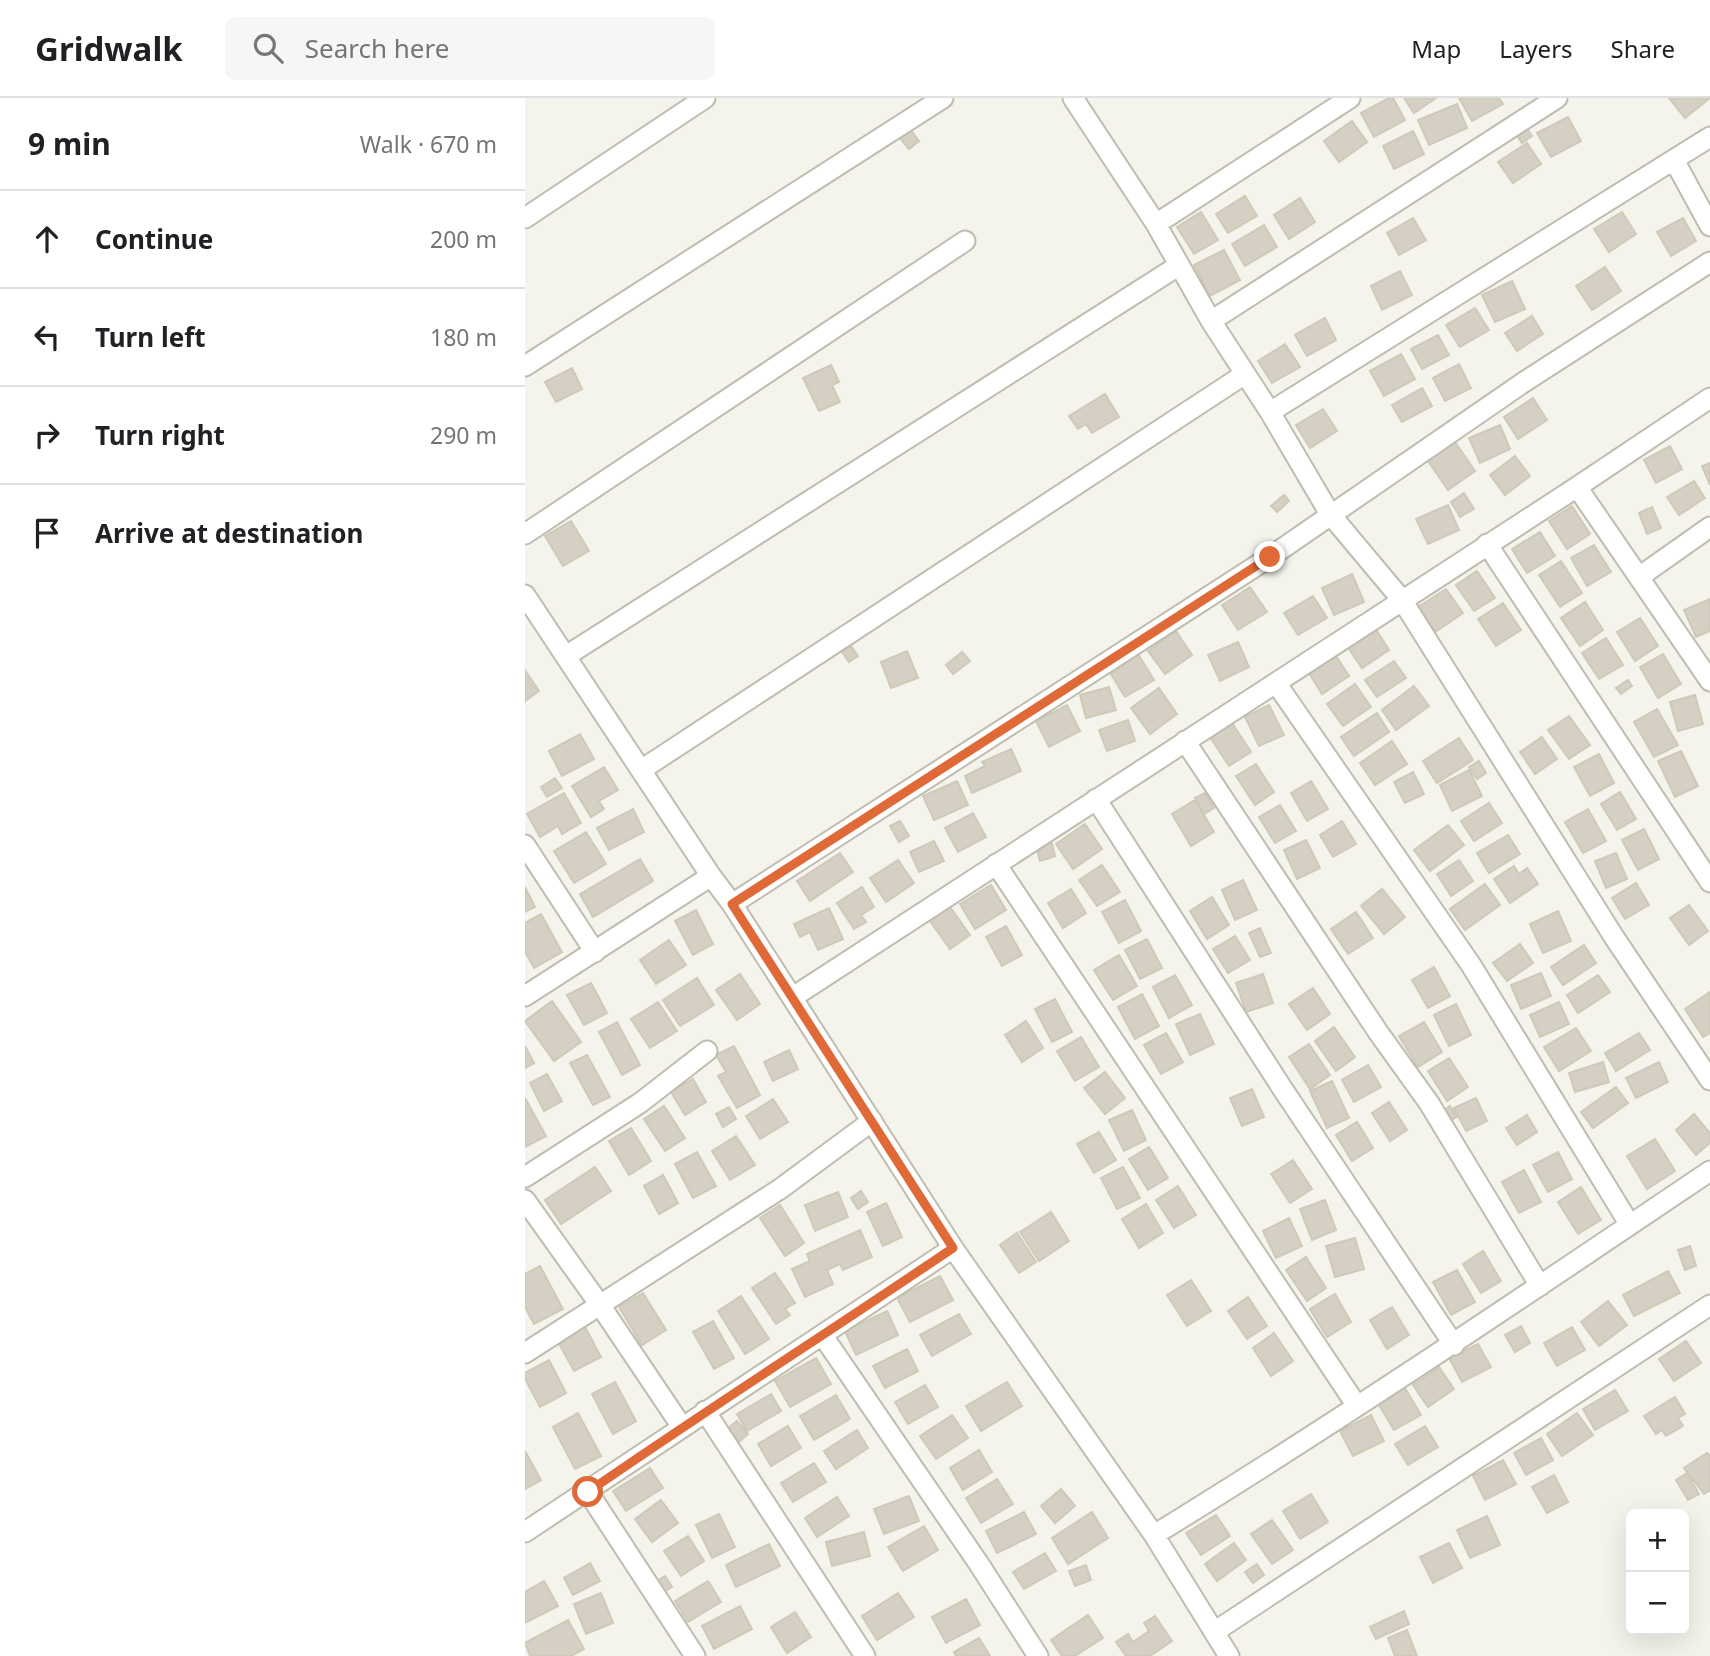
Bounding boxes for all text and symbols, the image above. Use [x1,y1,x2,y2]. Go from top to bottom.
search box [225,17,715,80]
text: Gridwalk [35,26,183,71]
icon: search [249,29,287,67]
text: Search here [305,30,449,66]
text: Map [1411,32,1461,65]
text: Layers [1499,32,1573,65]
text: Share [1611,32,1675,65]
text: 9 min [28,123,111,164]
text: Walk · 670 m [360,128,497,160]
icon: ahead [28,220,66,258]
text: Continue [95,221,213,257]
text: 200 m [430,223,497,255]
icon: left [28,318,66,356]
text: Turn left [95,319,206,355]
text: 180 m [430,321,497,353]
icon: right [28,416,66,454]
text: Turn right [95,417,225,453]
text: 290 m [430,419,497,451]
icon: arrive [28,514,66,552]
text: Arrive at destination [95,515,364,551]
route end [1254,541,1285,572]
route start [572,1476,603,1507]
map controls [1626,1509,1689,1635]
button: + [1626,1509,1689,1572]
button: − [1626,1572,1689,1635]

